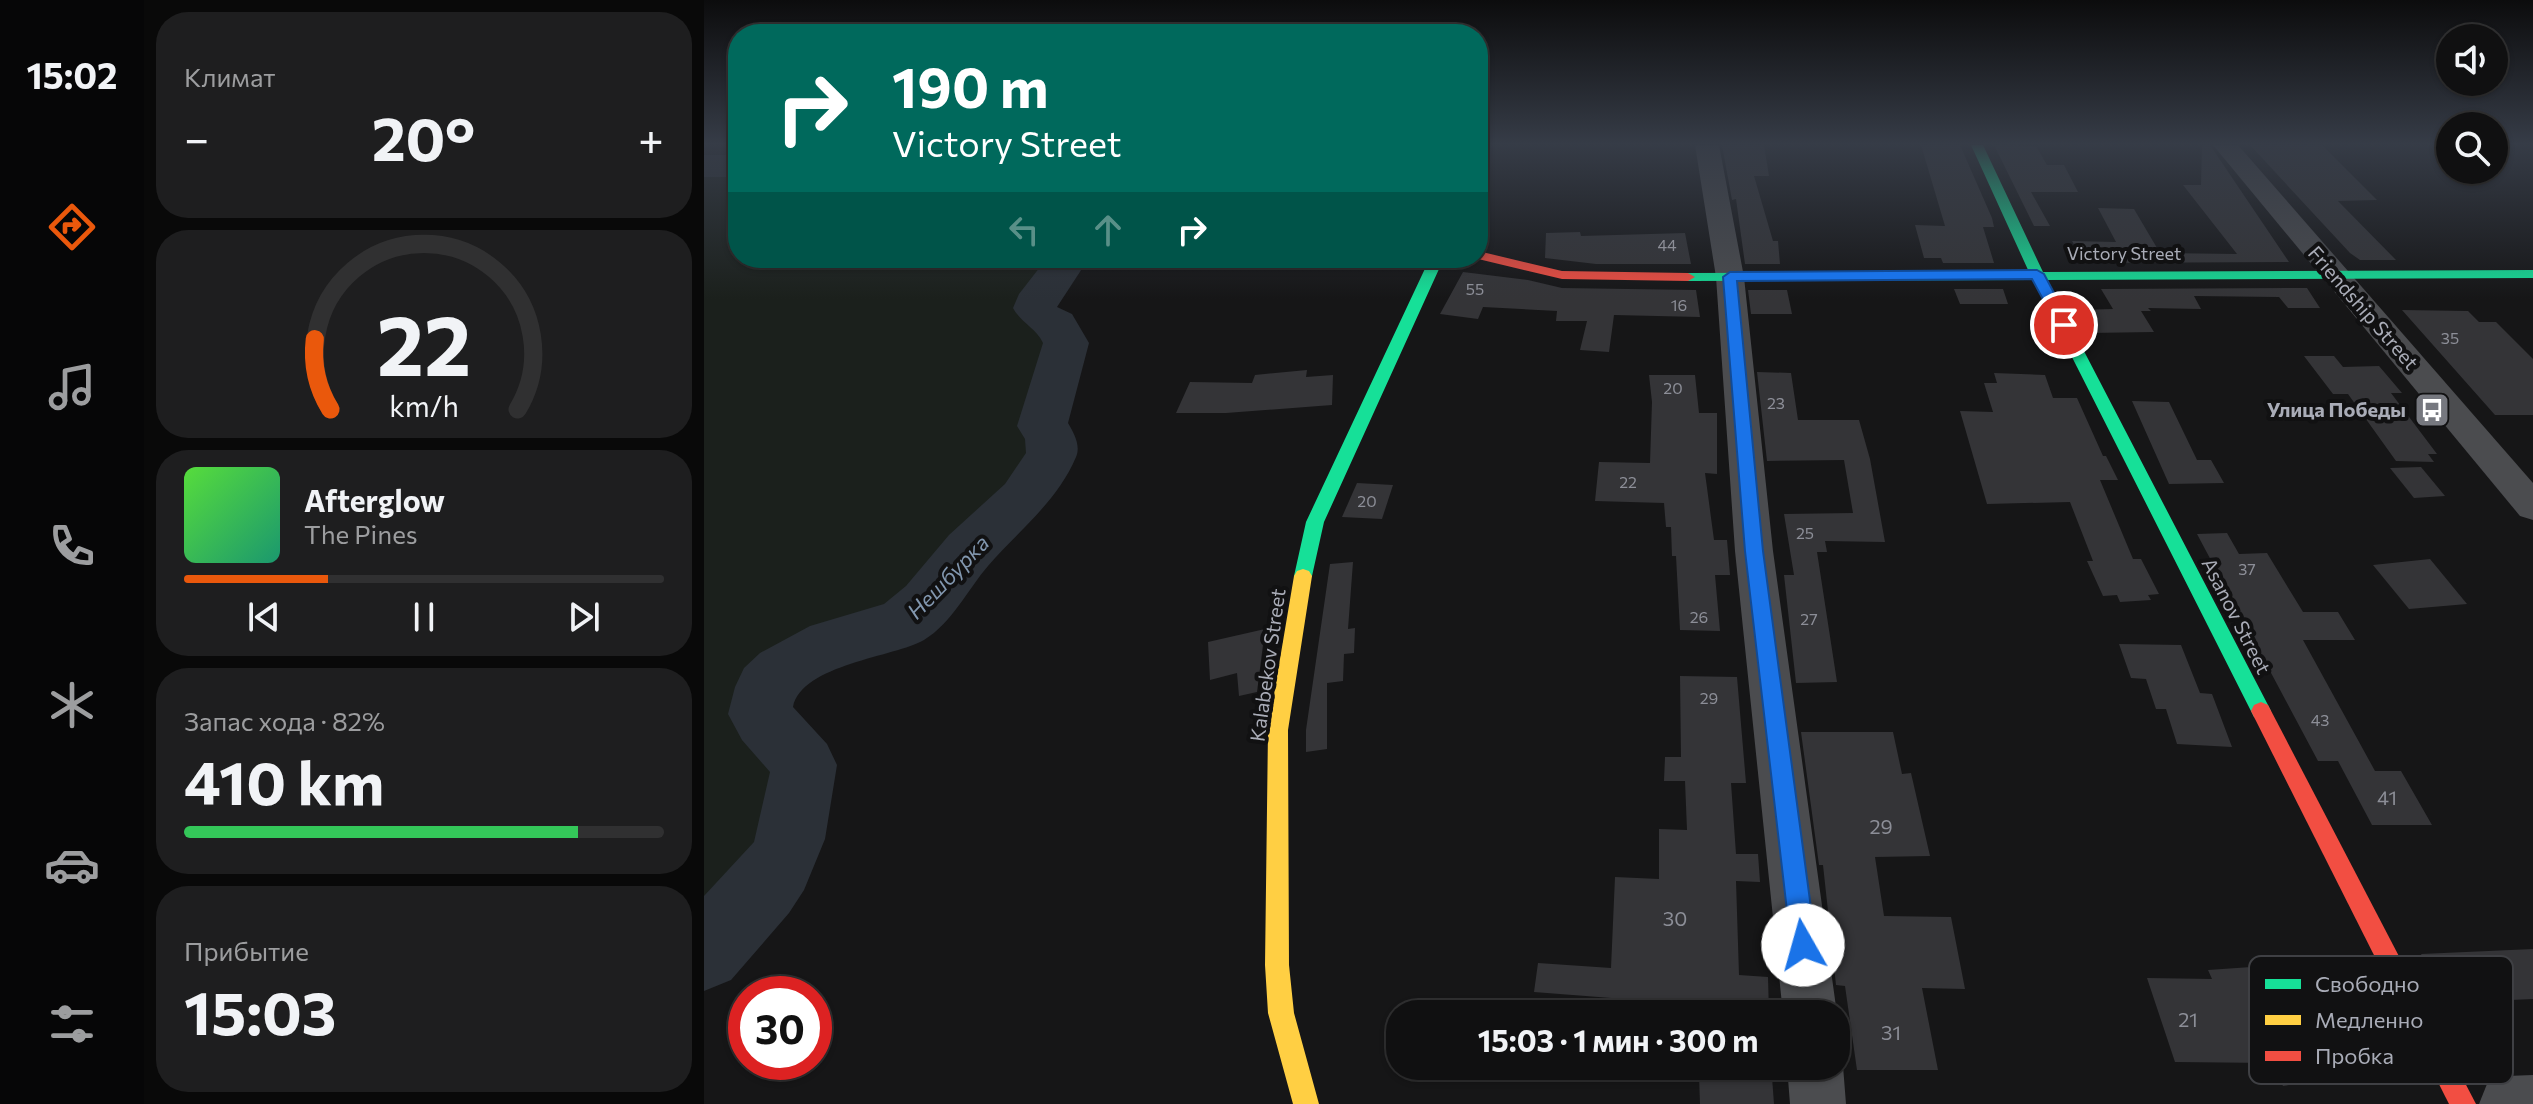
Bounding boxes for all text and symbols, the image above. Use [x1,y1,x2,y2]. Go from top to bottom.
map controls [2436,24,2508,184]
button: sound [2436,24,2508,96]
text: 190 m [892,51,1049,120]
text: 15:02 [27,52,117,96]
icon: right [760,56,864,160]
text: Климат [184,61,276,92]
text: 20° [372,100,475,173]
text: − [184,110,209,164]
text: + [638,110,664,164]
button: search [2436,112,2508,184]
text: Victory Street [892,120,1121,164]
icon: directions [44,199,100,255]
icon: left [1002,208,1046,252]
icon: ahead [1086,208,1130,252]
icon: right [1170,208,1214,252]
house number: 44 [1657,235,1677,254]
street label: Friendship Street [2304,241,2424,374]
street label: Victory Street [2067,242,2181,264]
house number: 55 [1466,279,1484,298]
text: 22 [377,291,471,393]
pin [2030,291,2098,359]
house number: 16 [1671,295,1687,314]
icon: arrive [2042,303,2086,347]
house number: 35 [2441,328,2459,347]
icon: music [44,359,100,415]
house number: 20 [1663,378,1683,397]
text: km/h [389,388,459,423]
bus stop icon: Улица Победы [2413,391,2451,429]
house number: 23 [1767,393,1785,412]
place label: Улица Победы [2267,397,2406,421]
house number: 22 [1619,472,1637,491]
text: Afterglow [304,481,445,518]
house number: 20 [1357,491,1377,510]
icon: phone [44,518,100,574]
text: The Pines [304,518,418,549]
house number: 25 [1796,523,1814,542]
water label: Нешбурка [901,529,994,624]
street label: Asanov Street [2197,553,2276,678]
house number: 37 [2238,559,2256,578]
street label: Kalabekov Street [1244,587,1290,743]
icon: previous [242,595,286,639]
icon: pause [402,595,446,639]
icon: next [562,595,606,639]
house number: 26 [1690,607,1708,626]
house number: 27 [1800,609,1818,628]
icon: climate [44,677,100,733]
house number: 29 [1700,688,1718,707]
text: Запас хода · 82% [184,705,385,736]
house number: 43 [2311,710,2329,729]
text: 410 km [184,744,384,817]
house number: 41 [2377,785,2397,809]
house number: 29 [1869,814,1893,838]
icon: car [44,837,100,893]
position arrow [1761,903,1845,987]
house number: 30 [1663,906,1687,930]
text: Прибытие [184,935,309,966]
legend [2249,956,2513,1084]
text: Свободно [2315,970,2420,997]
text: 15:03 [184,974,336,1047]
speed limit sign: 30 [728,976,832,1080]
icon: filters [44,996,100,1052]
text: Медленно [2315,1006,2423,1033]
house number: 21 [2178,1007,2198,1031]
house number: 31 [1881,1020,1901,1044]
text: 15:03 · 1 мин · 300 m [1478,1021,1758,1058]
text: Пробка [2315,1042,2394,1069]

